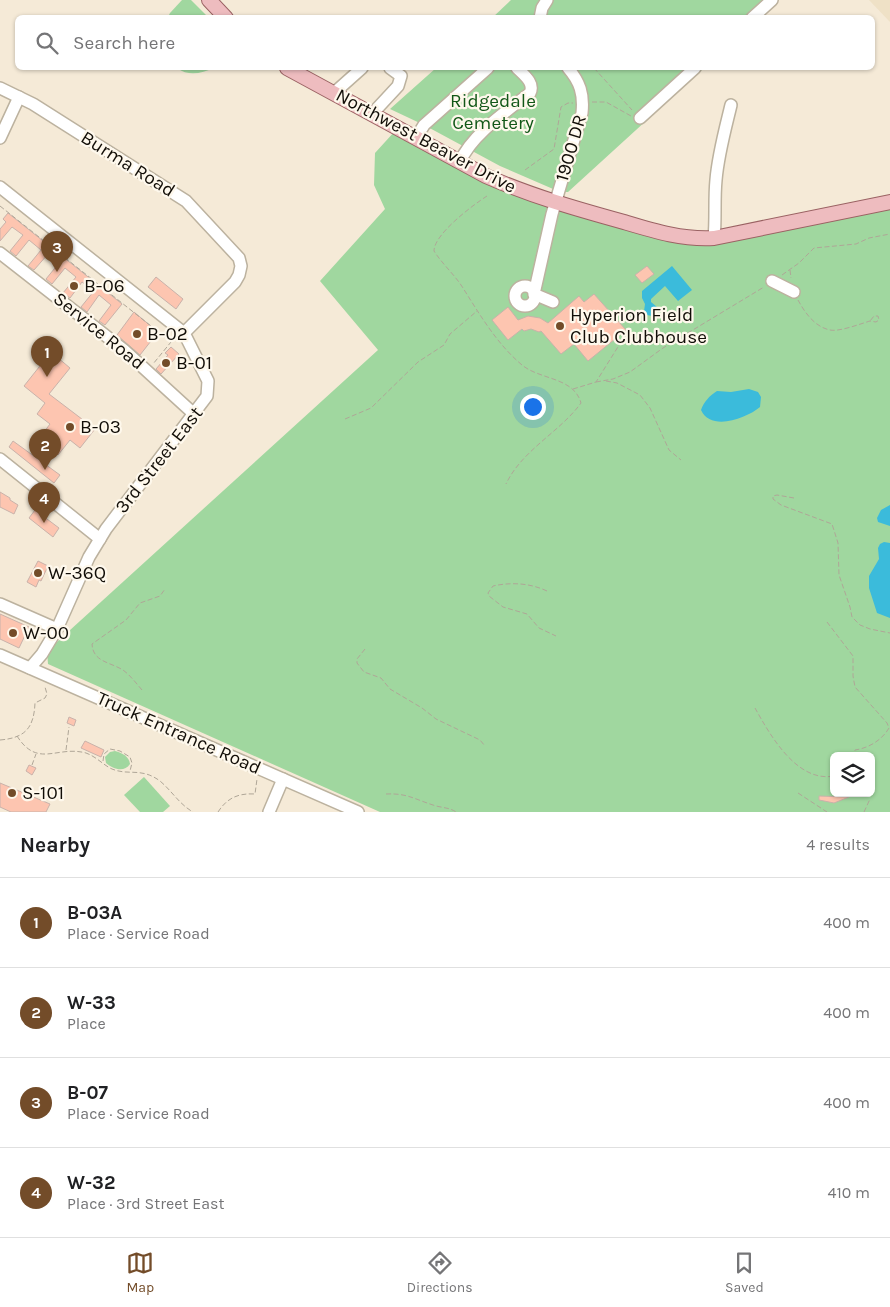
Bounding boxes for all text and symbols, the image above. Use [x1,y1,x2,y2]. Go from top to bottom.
search box [15,15,875,70]
icon: search [33,29,61,57]
text: Search here [73,32,175,54]
street label: Northwest Beaver Drive [332,84,520,198]
park label: Ridgedale Cemetery [450,90,536,134]
street label: 1900 DR [551,112,591,184]
street label: Burma Road [77,126,179,202]
pin: 3 [41,231,73,272]
place label: B-06 [84,275,125,297]
marker: B-06 [68,280,80,292]
street label: Service Road [49,287,149,375]
place label: Hyperion Field Club Clubhouse [570,304,707,348]
marker: Hyperion Field Club Clubhouse [554,320,566,332]
place label: B-02 [147,323,188,345]
marker: B-02 [131,328,143,340]
pin: 1 [31,336,63,377]
place label: B-01 [176,352,212,374]
marker: B-01 [160,357,172,369]
your location [520,394,546,420]
street label: 3rd Street East [111,402,207,518]
place label: B-03 [80,416,121,438]
marker: B-03 [64,421,76,433]
pin: 2 [29,429,61,470]
pin: 4 [28,482,60,523]
place label: W-36Q [48,562,106,584]
marker: W-36Q [32,567,44,579]
place label: W-00 [23,622,69,644]
marker: W-00 [7,627,19,639]
street label: Truck Entrance Road [93,687,265,779]
map controls [830,752,875,797]
button: layers [830,752,875,797]
place label: S-101 [22,782,64,804]
marker: S-101 [6,787,18,799]
text: Nearby [20,833,90,857]
text: 4 results [806,835,870,854]
text: B-03A [67,902,122,924]
text: 1 [33,913,39,932]
text: 400 m [823,913,870,932]
text: Place · Service Road [67,924,210,943]
text: W-33 [67,992,116,1014]
text: 2 [31,1003,41,1022]
text: 400 m [823,1003,870,1022]
text: Place [67,1014,106,1033]
text: B-07 [67,1082,108,1104]
text: 3 [31,1093,41,1112]
text: 400 m [823,1093,870,1112]
text: Place · Service Road [67,1104,210,1123]
text: W-32 [67,1172,115,1194]
text: 4 [31,1183,41,1202]
text: 410 m [828,1183,870,1202]
text: Place · 3rd Street East [67,1194,225,1213]
tab: Map [126,1249,154,1296]
tab: Directions [407,1249,473,1296]
tab: Saved [725,1249,764,1296]

